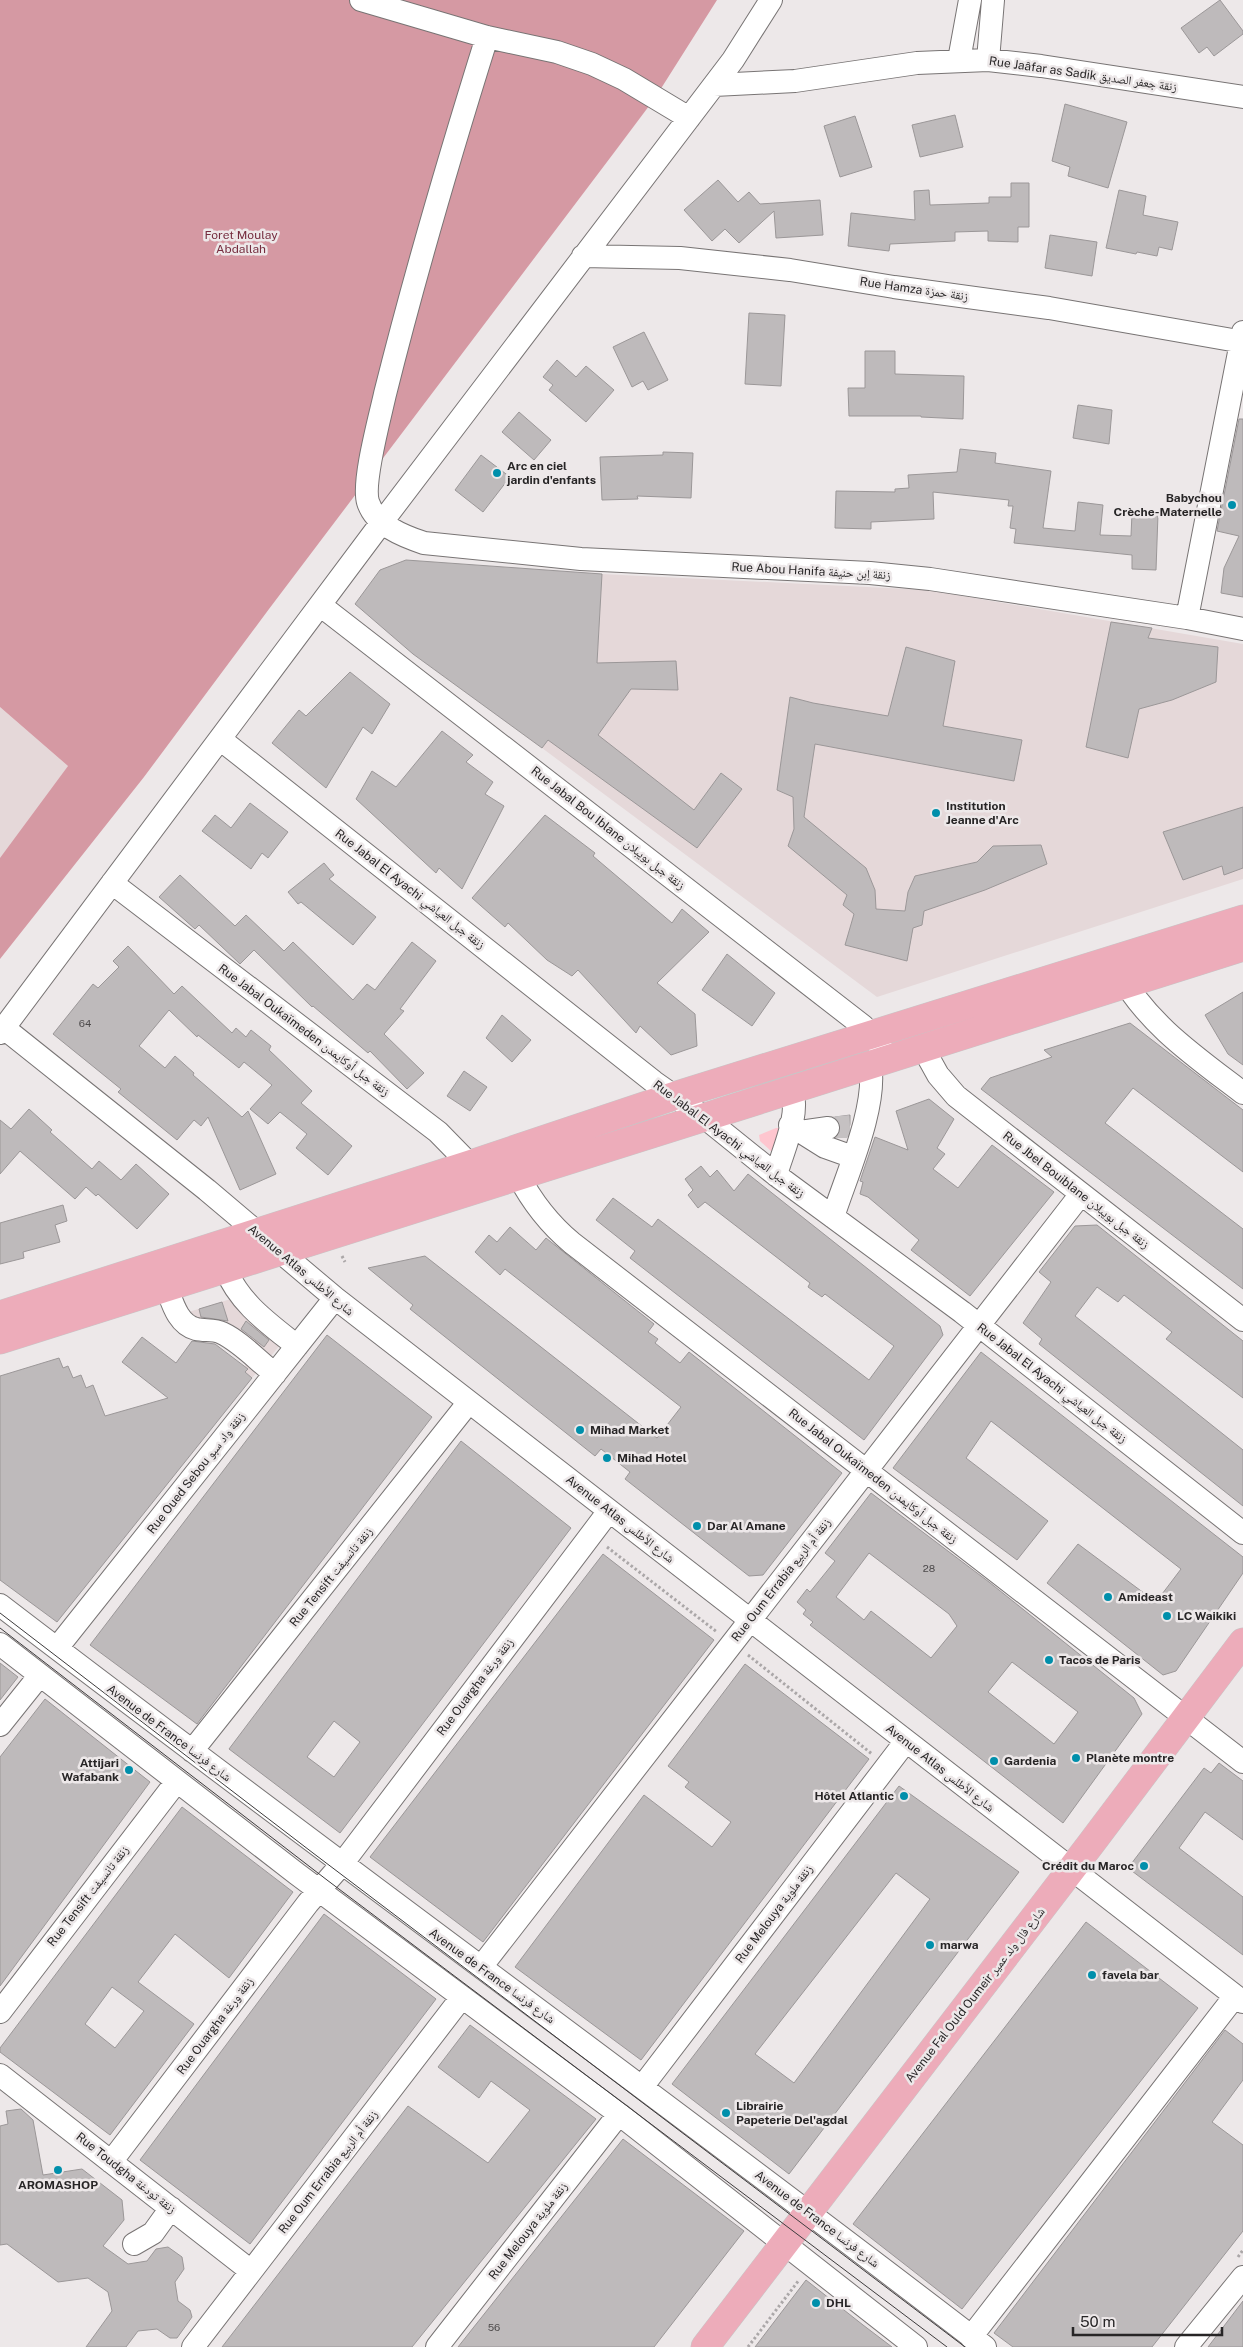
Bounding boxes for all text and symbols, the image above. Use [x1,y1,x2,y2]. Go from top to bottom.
street label: Rue Jaâfar as Sadik زنقة جعفر الصديق [988,54,1178,94]
park label: Foret Moulay Abdallah [204,228,278,256]
street label: Rue Hamza زنقة حمزة [859,274,970,304]
place label: Arc en ciel jardin d'enfants [506,459,596,487]
marker: Arc en ciel jardin d'enfants [491,467,503,479]
place label: Babychou Crèche-Maternelle [1114,491,1222,519]
marker: Babychou Crèche-Maternelle [1226,499,1238,511]
street label: Rue Abou Hanifa زنقة اٍبن حنيفة [731,560,891,583]
street label: Rue Jabal Bou Iblane زنقة جبل بويبلان [528,764,688,893]
place label: Institution Jeanne d'Arc [946,799,1019,827]
marker: Institution Jeanne d'Arc [930,807,942,819]
street label: Rue Jabal El Ayachi زنقة جبل العياشي [331,826,488,954]
street label: Rue Jabal Oukaïmeden زنقة جبل أوكايمدن [216,961,392,1099]
house number: 64 [79,1017,91,1029]
street label: Rue Jabal El Ayachi زنقة جبل العياشي [649,1077,808,1203]
street label: Rue Jbel Bouiblane زنقة جبل بويبلان [1000,1129,1152,1252]
street label: Avenue Atlas شارع الأطلس [245,1222,357,1319]
street label: Rue Jabal El Ayachi زنقة جبل العياشي [973,1320,1130,1448]
street label: Rue Jabal Oukaïmeden زنقة جبل أوكايمدن [786,1406,960,1547]
street label: Rue Oued Sebou زنقة واد سبو [144,1409,248,1537]
place label: Mihad Market [590,1423,669,1437]
marker: Mihad Market [574,1424,586,1436]
place label: Mihad Hotel [617,1451,687,1465]
marker: Mihad Hotel [601,1452,613,1464]
street label: Avenue Atlas شارع الأطلس [562,1472,677,1566]
street label: Rue Oum Errabia زنقة أم الربيع [728,1515,835,1645]
place label: Dar Al Amane [707,1519,786,1533]
marker: Dar Al Amane [691,1520,703,1532]
street label: Rue Tensift زنقة تانسيفت [287,1524,376,1630]
house number: 28 [923,1562,935,1574]
place label: Amideast [1118,1590,1173,1604]
marker: Amideast [1102,1591,1114,1603]
place label: LC Waikiki [1177,1609,1236,1623]
marker: LC Waikiki [1161,1610,1173,1622]
street label: Rue Ouargha زنقة ورغة [434,1635,516,1738]
place label: Tacos de Paris [1059,1653,1141,1667]
marker: Tacos de Paris [1043,1654,1055,1666]
street label: Avenue de France شارع فرنسا [104,1682,234,1785]
street label: Avenue Atlas شارع الأطلس [882,1721,997,1815]
place label: Planète montre [1086,1751,1174,1765]
marker: Planète montre [1070,1752,1082,1764]
place label: Gardenia [1004,1754,1056,1768]
marker: Gardenia [988,1755,1000,1767]
place label: Attijari Wafabank [61,1756,119,1784]
marker: Attijari Wafabank [123,1764,135,1776]
place label: Hôtel Atlantic [814,1789,894,1803]
marker: Hôtel Atlantic [898,1790,910,1802]
street label: Rue Tensift زنقة تانسيفت [44,1843,132,1949]
place label: Crédit du Maroc [1042,1859,1134,1873]
marker: Crédit du Maroc [1138,1860,1150,1872]
street label: Rue Melouya زنقة ملوية [732,1862,816,1966]
street label: Avenue Fal Ould Oumeir شارع فال ولد عمير [902,1905,1048,2086]
street label: Avenue de France شارع فرنسا [426,1926,558,2027]
place label: marwa [940,1938,979,1952]
marker: marwa [924,1939,936,1951]
place label: favela bar [1102,1968,1159,1982]
marker: favela bar [1086,1969,1098,1981]
street label: Rue Ouargha زنقة ورغة [174,1974,256,2077]
place label: Librairie Papeterie Del'agdal [736,2099,848,2127]
street label: Rue Oum Errabia زنقة أم الربيع [275,2107,382,2237]
marker: Librairie Papeterie Del'agdal [720,2107,732,2119]
street label: Rue Toudgha زنقة تودغة [73,2130,179,2217]
marker: AROMASHOP [52,2164,64,2176]
street label: Avenue de France شارع فرنسا [752,2168,882,2271]
place label: AROMASHOP [18,2178,98,2192]
street label: Rue Melouya زنقة ملوية [486,2179,571,2282]
place label: DHL [826,2296,851,2310]
marker: DHL [810,2297,822,2309]
scale bar [1073,2304,1222,2336]
text: 50 m [1080,2313,1115,2330]
house number: 56 [488,2321,500,2333]

